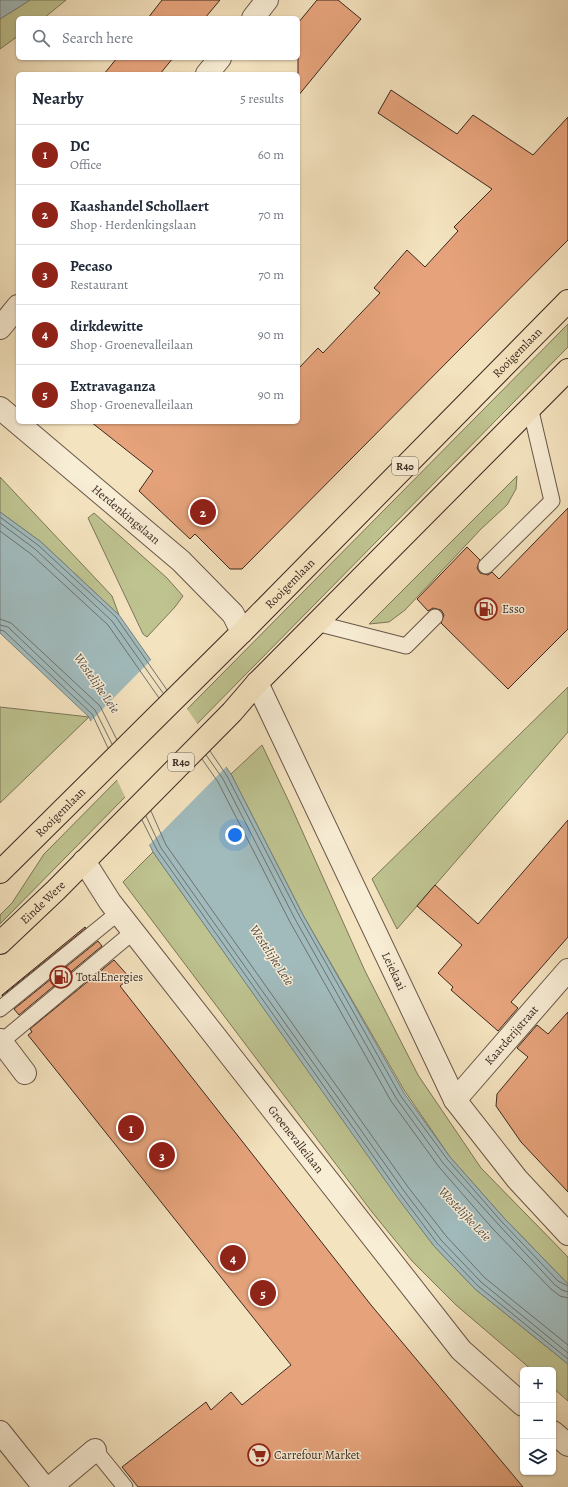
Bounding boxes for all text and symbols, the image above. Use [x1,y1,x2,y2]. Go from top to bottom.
search box [16,16,300,60]
icon: search [30,27,52,49]
text: Search here [62,28,133,48]
text: Nearby [32,87,83,110]
text: 5 results [240,90,284,107]
text: DC [70,136,90,156]
text: 1 [43,146,47,163]
text: 60 m [258,146,284,163]
text: Office [70,156,102,173]
text: Kaashandel Schollaert [70,196,209,216]
text: 2 [42,206,48,223]
text: 70 m [258,206,284,223]
text: Shop · Herdenkingslaan [70,216,196,233]
text: Pecaso [70,256,113,276]
text: 3 [42,266,48,283]
text: 70 m [258,266,284,283]
text: Restaurant [70,276,128,293]
text: dirkdewitte [70,316,143,336]
street label: Rooigemlaan [489,324,546,381]
text: 4 [42,326,48,343]
text: 90 m [258,326,284,343]
text: Shop · Groenevalleilaan [70,336,193,353]
text: Extravaganza [70,376,156,396]
text: 5 [42,386,48,403]
text: 90 m [258,386,284,403]
text: Shop · Groenevalleilaan [70,396,193,413]
road number: R40 [392,457,418,475]
street label: Herdenkingslaan [89,481,164,548]
pin: 2 [190,497,216,527]
street label: Rooigemlaan [262,555,318,612]
fuel station icon: Esso [473,596,499,622]
place label: Esso [502,601,525,617]
water label: Westelijke Leie [70,650,124,717]
road number: R40 [168,753,194,771]
street label: Rooigemlaan [32,783,89,841]
your location [225,825,245,845]
street label: Einde Were [17,877,69,928]
water label: Westelijke Leie [246,921,298,989]
street label: Leiekaai [378,949,410,993]
fuel station icon: TotalEnergies [48,964,74,990]
place label: TotalEnergies [76,969,143,985]
street label: Kaarderijstraat [481,1002,542,1068]
street label: Groenevalleilaan [264,1102,328,1177]
pin: 1 [118,1113,144,1143]
pin: 3 [149,1140,175,1170]
water label: Westelijke Leie [435,1183,495,1245]
pin: 4 [220,1243,246,1273]
pin: 5 [250,1278,276,1308]
map controls [520,1367,556,1475]
button: + [520,1367,556,1403]
button: − [520,1403,556,1439]
button: layers [520,1439,556,1475]
supermarket icon: Carrefour Market [246,1442,272,1468]
place label: Carrefour Market [274,1447,360,1463]

